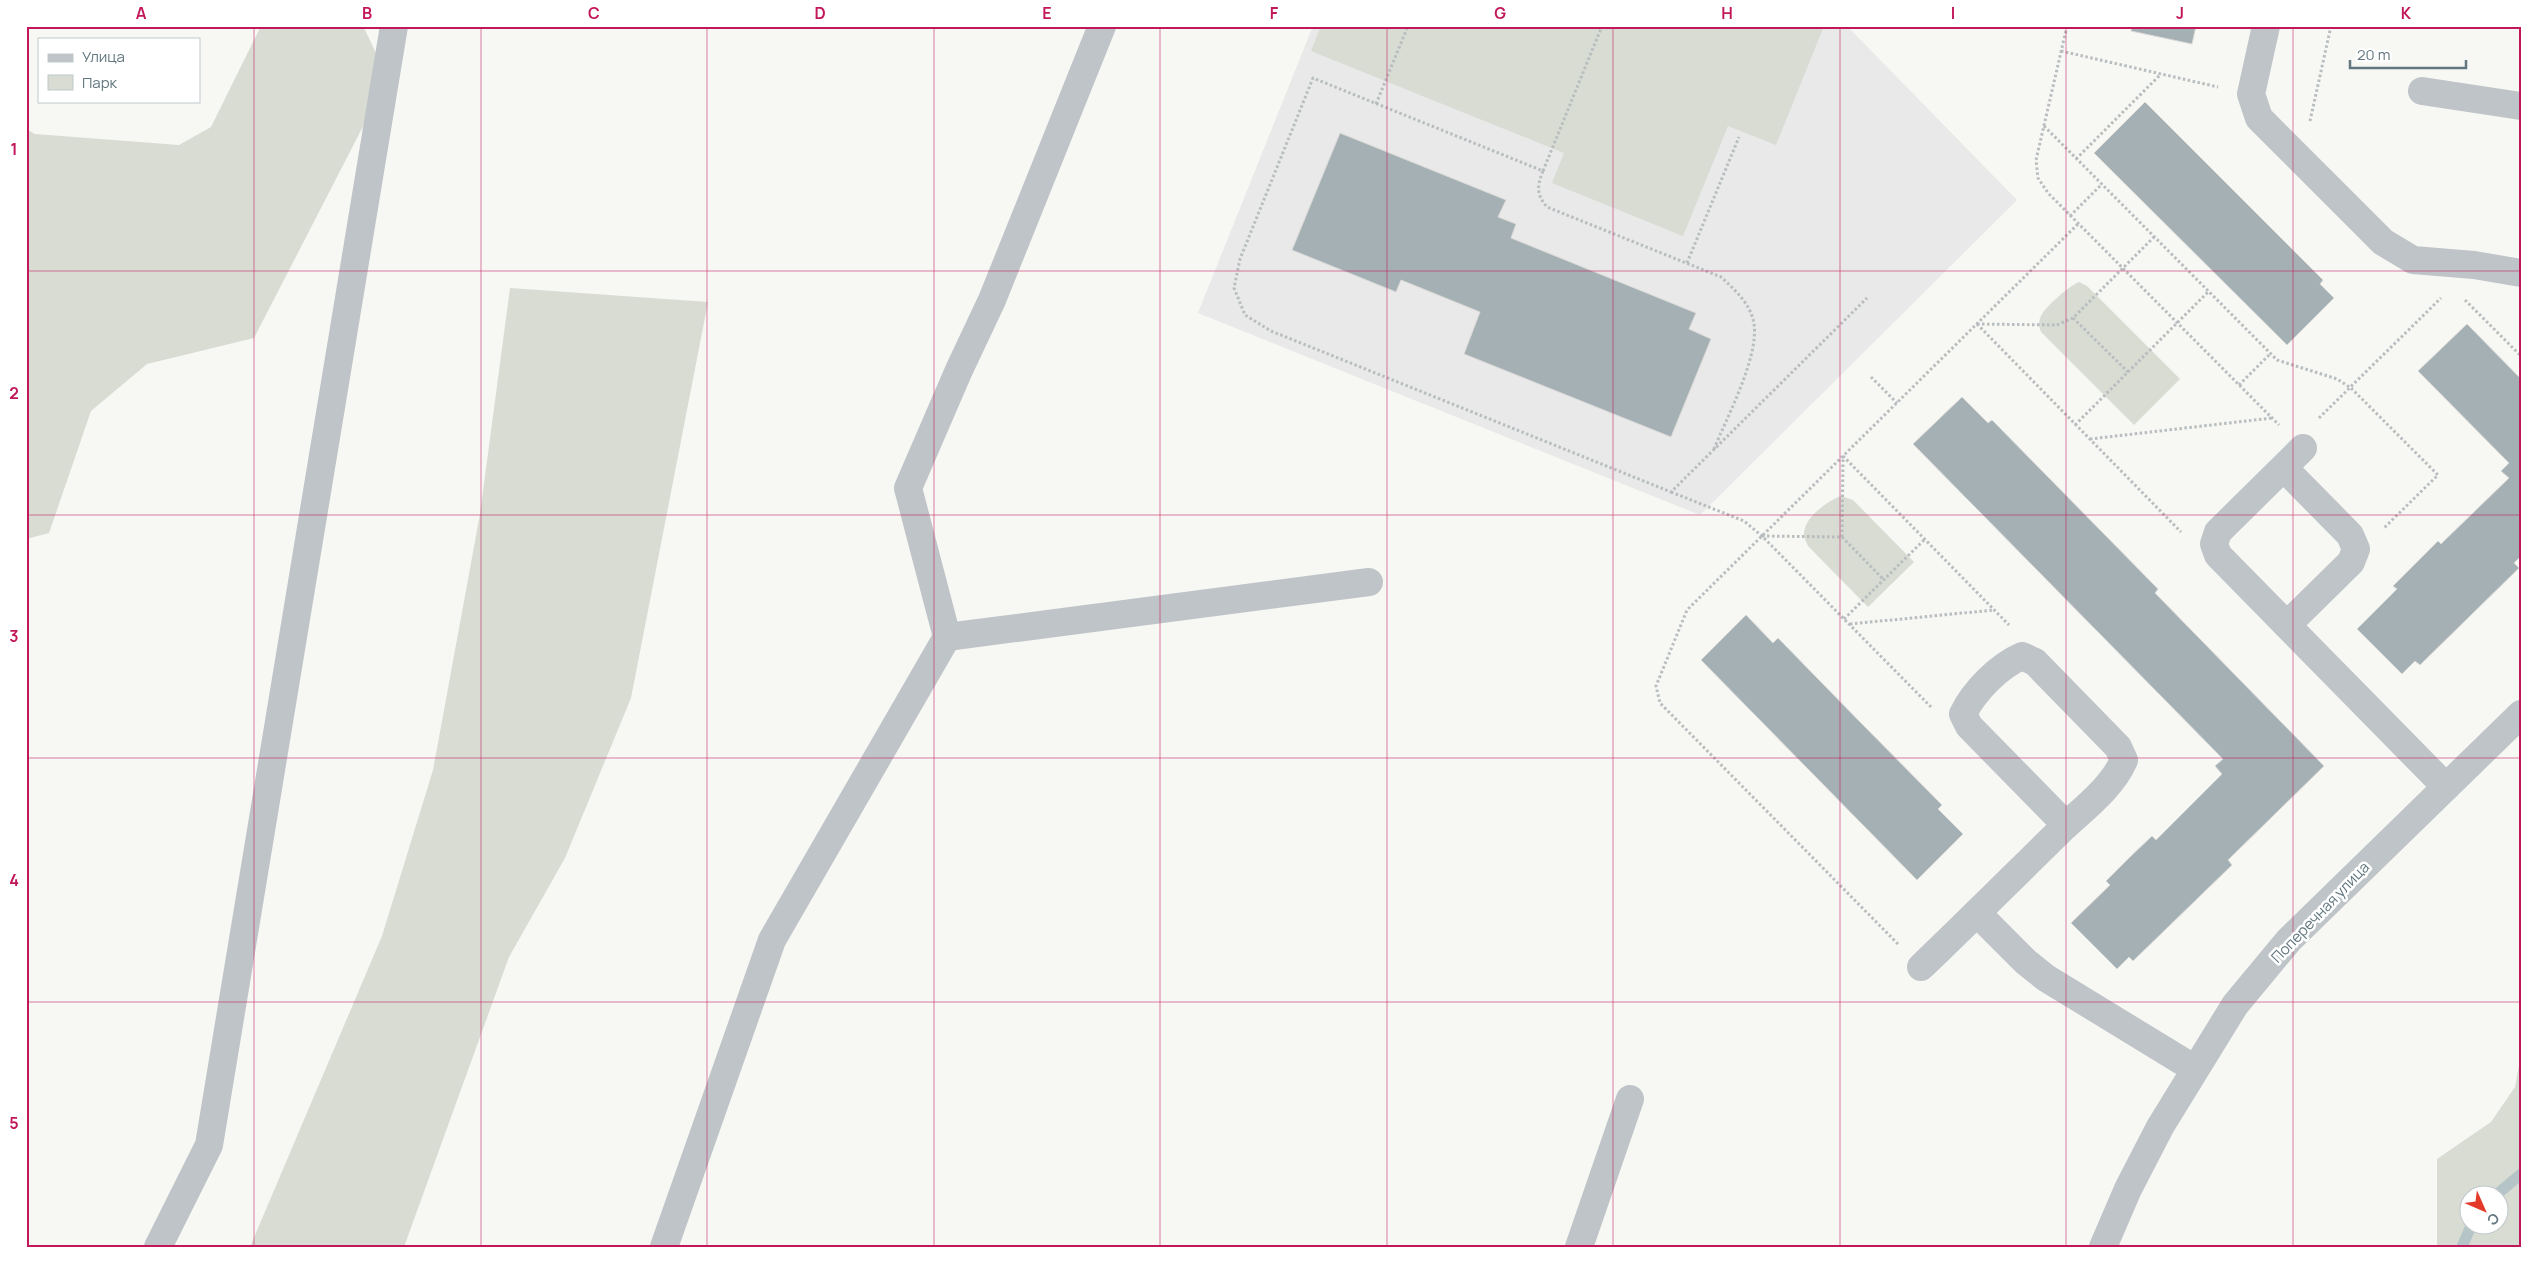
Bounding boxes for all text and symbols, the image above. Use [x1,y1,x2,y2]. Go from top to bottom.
text: A [136,2,147,24]
text: B [362,2,372,24]
text: C [588,2,600,24]
text: D [814,2,826,24]
text: E [1042,2,1052,24]
text: F [1270,2,1279,24]
text: G [1494,2,1506,24]
text: H [1721,2,1733,24]
text: I [1951,2,1955,24]
text: J [2176,2,2184,24]
text: K [2401,2,2412,24]
legend [38,38,200,102]
scale bar [2350,38,2466,70]
text: 20 m [2357,44,2390,65]
text: Улица [82,46,125,67]
text: Парк [82,72,118,93]
text: 1 [10,138,18,160]
text: 2 [9,382,19,404]
text: 3 [9,625,19,647]
street label: Поперечная улица [2266,857,2374,967]
text: 4 [9,869,19,891]
text: 5 [9,1112,19,1134]
north arrow [2460,1186,2510,1236]
text: С [2483,1209,2504,1230]

